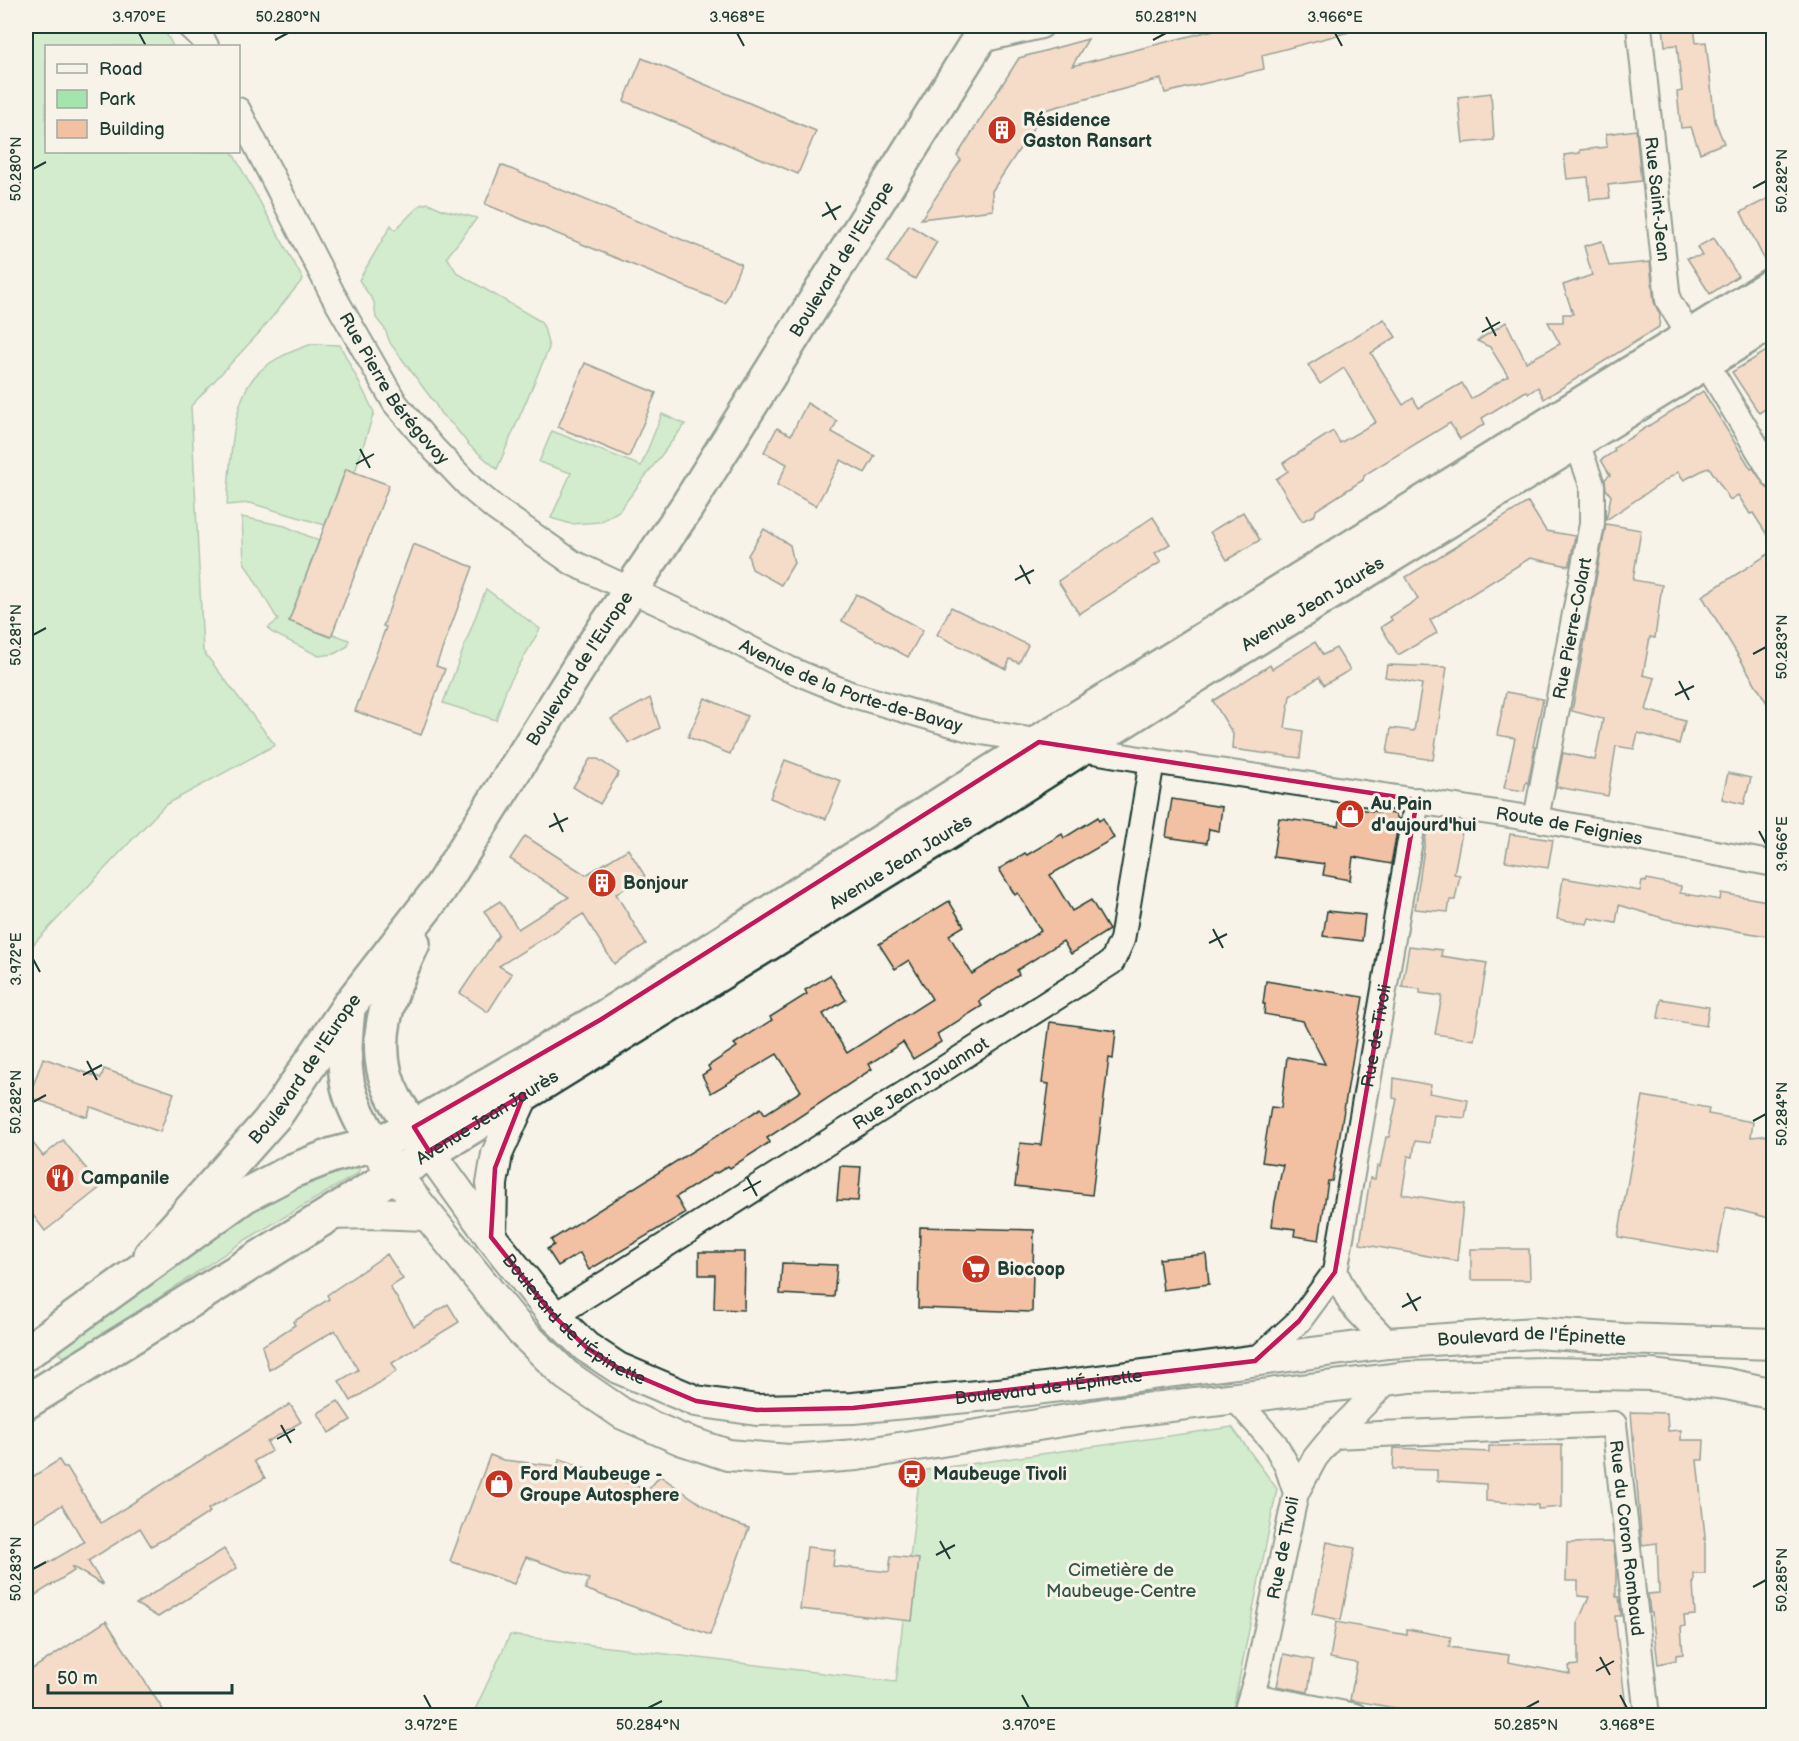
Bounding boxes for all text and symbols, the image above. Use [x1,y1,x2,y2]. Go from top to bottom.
text: 3.970°E [112,8,166,27]
text: 50.280°N [256,8,320,27]
text: 3.968°E [709,8,765,27]
text: 50.281°N [1135,8,1197,27]
text: 3.966°E [1307,8,1363,27]
legend [45,45,240,153]
text: Road [99,59,143,80]
text: Park [99,89,135,110]
place label: Résidence Gaston Ransart [1023,110,1152,152]
building icon: Résidence Gaston Ransart [986,114,1018,146]
text: Building [99,119,165,140]
street label: Rue Saint-Jean [1640,135,1674,263]
text: 50.280°N [7,137,26,201]
text: 50.282°N [1773,149,1792,213]
street label: Boulevard de l'Europe [785,177,899,341]
street label: Rue Pierre Bérégovoy [334,309,454,470]
street label: Avenue Jean Jaurès [1238,552,1388,656]
street label: Rue Pierre-Colart [1549,555,1596,701]
street label: Boulevard de l'Europe [522,587,638,750]
text: 50.281°N [7,604,26,666]
text: 50.283°N [1773,614,1792,680]
street label: Avenue de la Porte-de-Bavay [736,635,966,738]
place label: Au Pain d'aujourd'hui [1370,794,1476,836]
shop icon: Au Pain d'aujourd'hui [1334,798,1366,830]
street label: Route de Feignies [1494,803,1644,850]
street label: Avenue Jean Jaurès [826,810,976,914]
text: 3.966°E [1773,816,1792,872]
building icon: Bonjour [586,867,618,899]
place label: Bonjour [623,873,689,894]
text: 3.972°E [7,932,26,986]
street label: Rue de Tivoli [1357,983,1396,1089]
street label: Boulevard de l'Europe [244,989,366,1149]
street label: Rue Jean Jouannot [849,1033,993,1135]
street label: Avenue Jean Jaurès [412,1066,562,1169]
text: 50.282°N [7,1070,26,1134]
text: 50.284°N [1773,1082,1792,1146]
restaurant icon: Campanile [44,1162,76,1194]
place label: Campanile [81,1168,169,1189]
street label: Boulevard de l'Épinette [498,1250,649,1390]
supermarket icon: Biocoop [960,1253,992,1285]
place label: Biocoop [997,1259,1065,1280]
street label: Boulevard de l'Épinette [1436,1323,1627,1351]
street label: Boulevard de l'Épinette [954,1365,1144,1409]
street label: Rue du Coron Rombaud [1605,1439,1648,1637]
bus stop icon: Maubeuge Tivoli [896,1458,928,1490]
place label: Ford Maubeuge - Groupe Autosphere [520,1464,679,1506]
place label: Maubeuge Tivoli [933,1464,1067,1485]
shop icon: Ford Maubeuge - Groupe Autosphere [483,1468,515,1500]
street label: Rue de Tivoli [1263,1495,1304,1601]
text: 50.283°N [7,1536,26,1602]
text: 50.285°N [1773,1548,1792,1612]
park label: Cimetière de Maubeuge-Centre [1046,1560,1196,1602]
scale bar [48,1657,232,1695]
text: 50 m [57,1668,98,1689]
text: 3.972°E [404,1716,458,1735]
text: 50.284°N [616,1716,680,1735]
text: 3.970°E [1002,1716,1056,1735]
text: 50.285°N [1494,1716,1558,1735]
text: 3.968°E [1599,1716,1655,1735]

